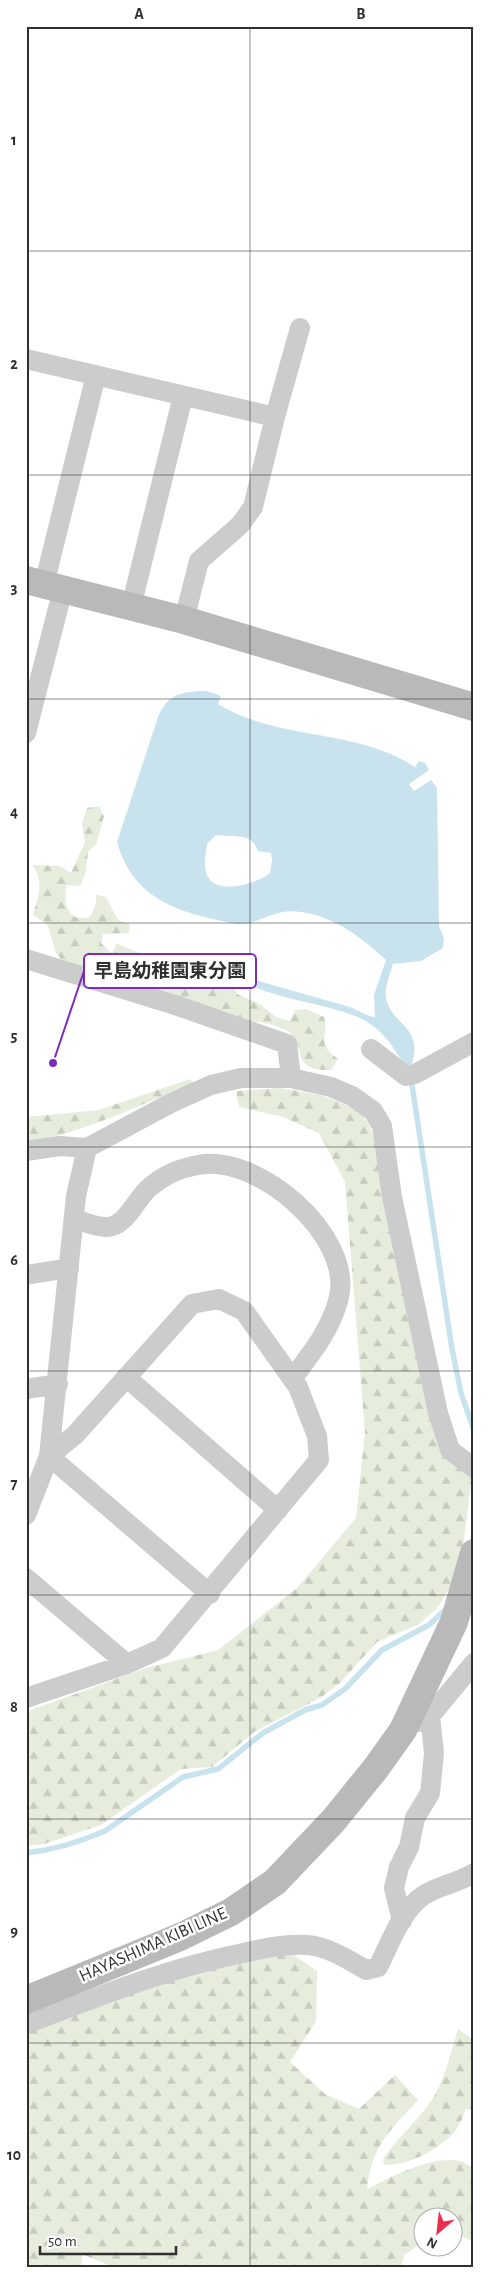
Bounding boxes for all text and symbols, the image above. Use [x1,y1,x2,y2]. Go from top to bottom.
text: A [134,6,144,22]
text: B [356,6,366,22]
text: 1 [11,132,17,148]
text: 2 [10,356,18,372]
text: 3 [11,580,18,596]
text: 4 [10,804,18,820]
callout: 早島幼稚園東分園 [84,954,256,988]
text: 早島幼稚園東分園 [94,960,246,981]
text: 5 [11,1028,18,1044]
text: 6 [10,1252,18,1268]
text: 7 [11,1476,18,1492]
text: 8 [10,1699,18,1715]
street label: HAYASHIMA KIBI LINE [76,1904,230,1986]
text: 9 [10,1923,18,1939]
text: 10 [7,2147,21,2163]
north arrow [412,2206,462,2256]
scale bar [40,2224,176,2256]
text: 50 m [48,2234,77,2249]
text: N [425,2234,440,2251]

